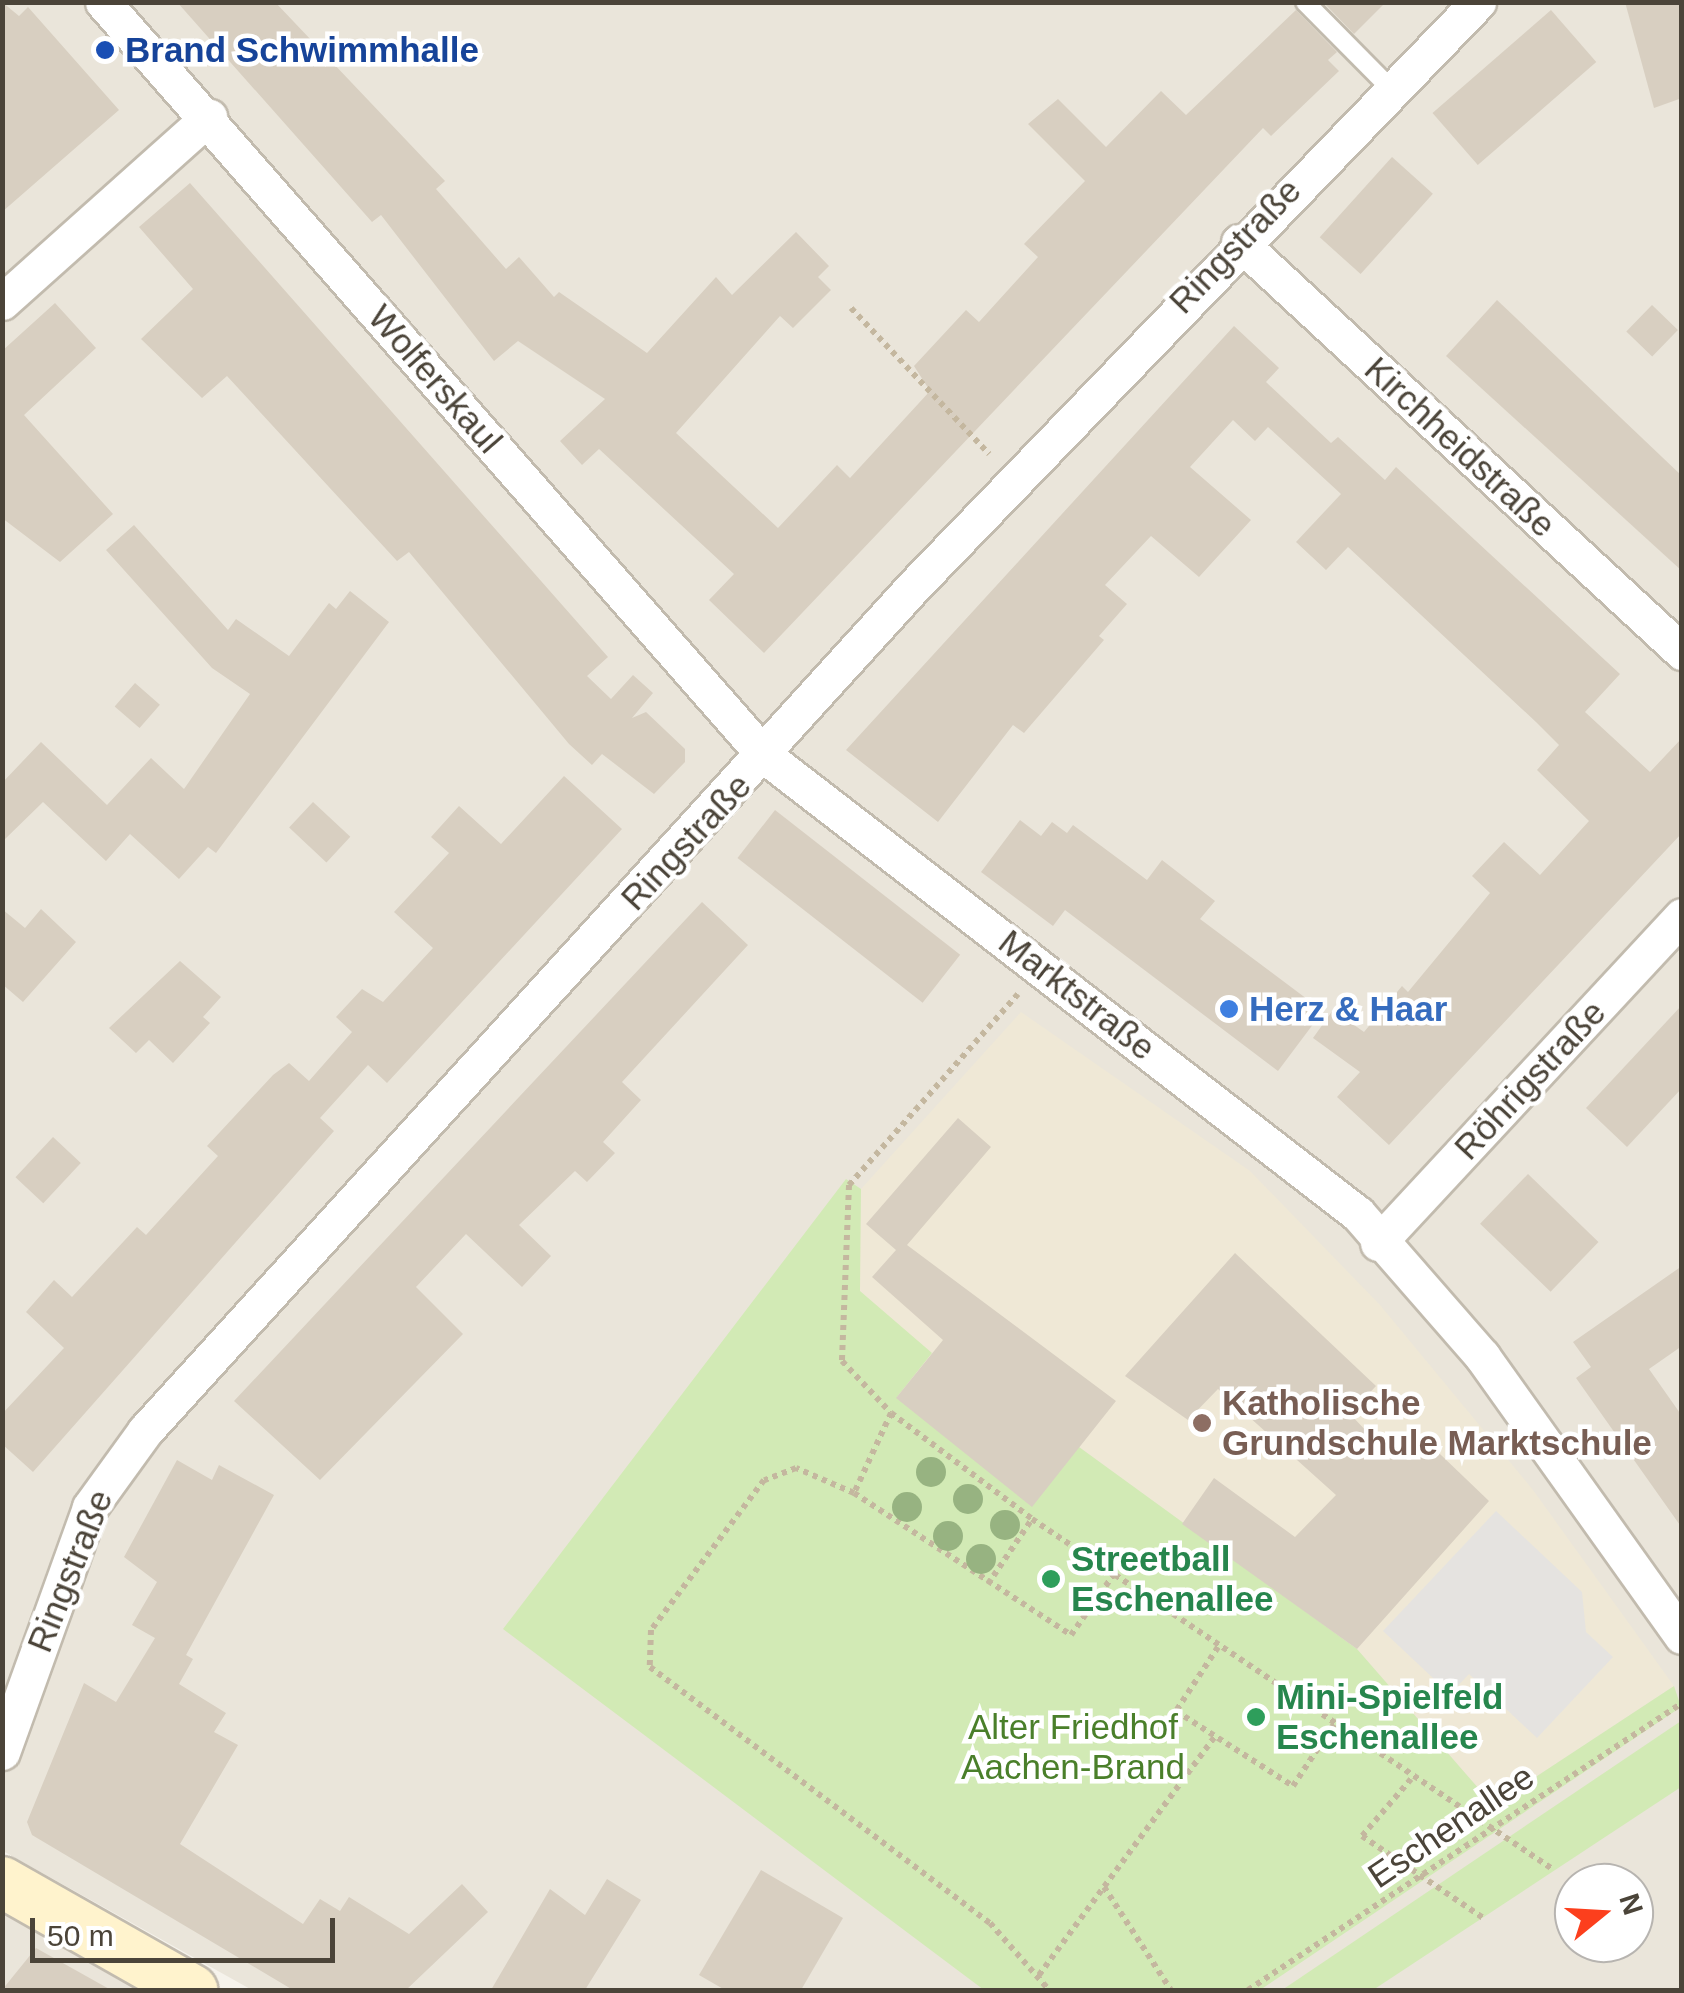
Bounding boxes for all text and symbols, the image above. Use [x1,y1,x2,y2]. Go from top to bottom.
place label: Brand Schwimmhalle [125,29,479,71]
marker: Brand Schwimmhalle [94,39,116,61]
street label: Ringstraße [1160,170,1310,322]
street label: Wolferskaul [359,296,511,462]
street label: Kirchheidstraße [1356,348,1564,546]
street label: Ringstraße [612,765,760,919]
street label: Marktstraße [991,921,1163,1069]
place label: Herz & Haar [1249,988,1447,1030]
street label: Röhrigstraße [1446,992,1614,1168]
marker: Herz & Haar [1218,998,1240,1020]
place label: Katholische Grundschule Marktschule [1222,1382,1652,1464]
marker: Katholische Grundschule Marktschule [1191,1412,1213,1434]
street label: Ringstraße [18,1484,122,1658]
place label: Streetball Eschenallee [1071,1538,1273,1620]
marker: Streetball Eschenallee [1040,1568,1062,1590]
place label: Mini-Spielfeld Eschenallee [1276,1676,1504,1758]
park label: Alter Friedhof Aachen-Brand [961,1706,1185,1788]
marker: Mini-Spielfeld Eschenallee [1245,1706,1267,1728]
street label: Eschenallee [1360,1755,1542,1897]
north arrow [1554,1863,1654,1963]
text: N [1613,1890,1649,1919]
scale bar [35,1898,340,1960]
text: 50 m [47,1919,114,1952]

